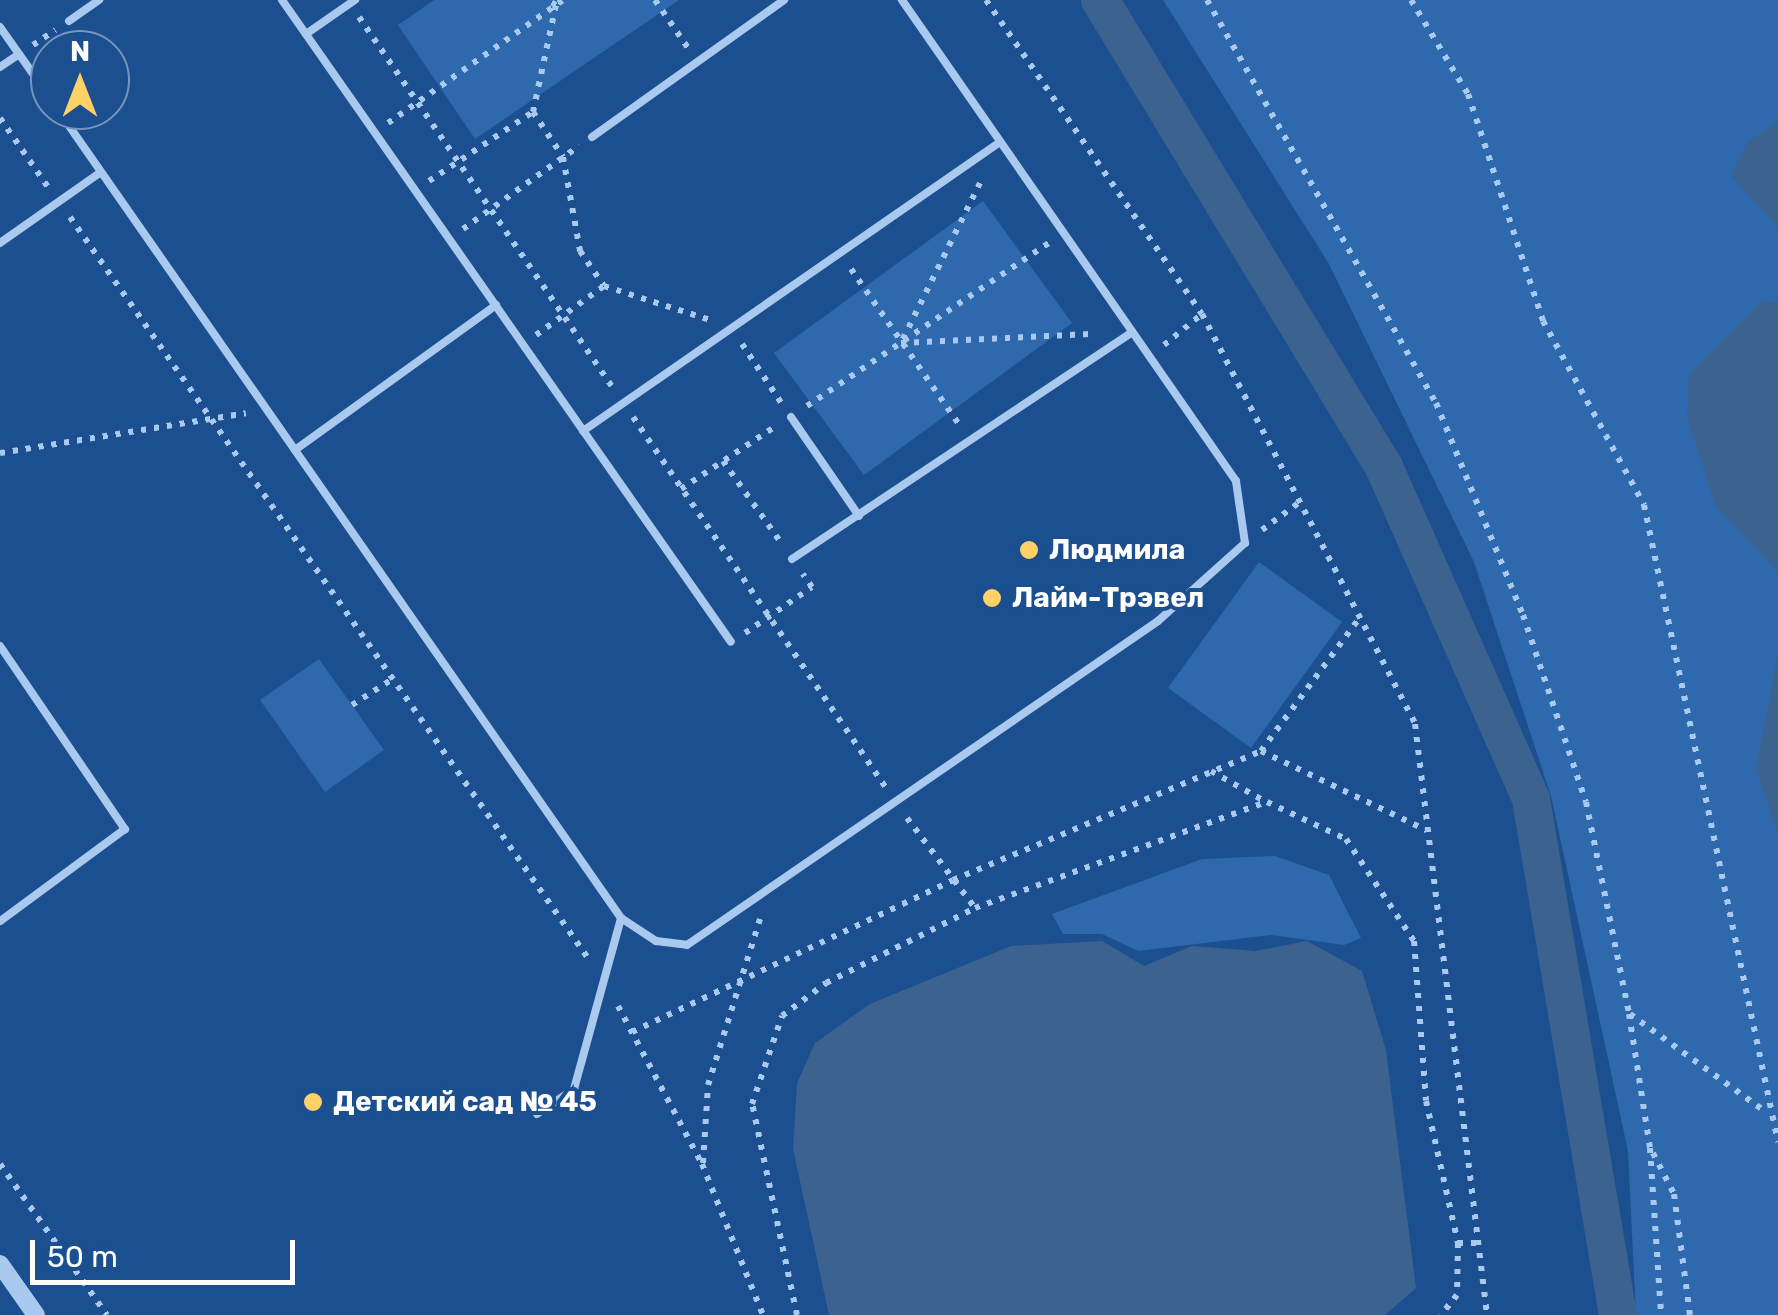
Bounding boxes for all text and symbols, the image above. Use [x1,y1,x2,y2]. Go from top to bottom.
north arrow [30,30,130,130]
text: N [70,35,90,68]
place label: Людмила [1049,533,1185,567]
marker: Людмила [1018,539,1040,561]
place label: Лайм-Трэвел [1012,581,1204,615]
marker: Лайм-Трэвел [981,587,1003,609]
place label: Детский сад № 45 [333,1085,597,1119]
marker: Детский сад № 45 [302,1091,324,1113]
scale bar [35,1220,300,1282]
text: 50 m [47,1239,118,1275]

